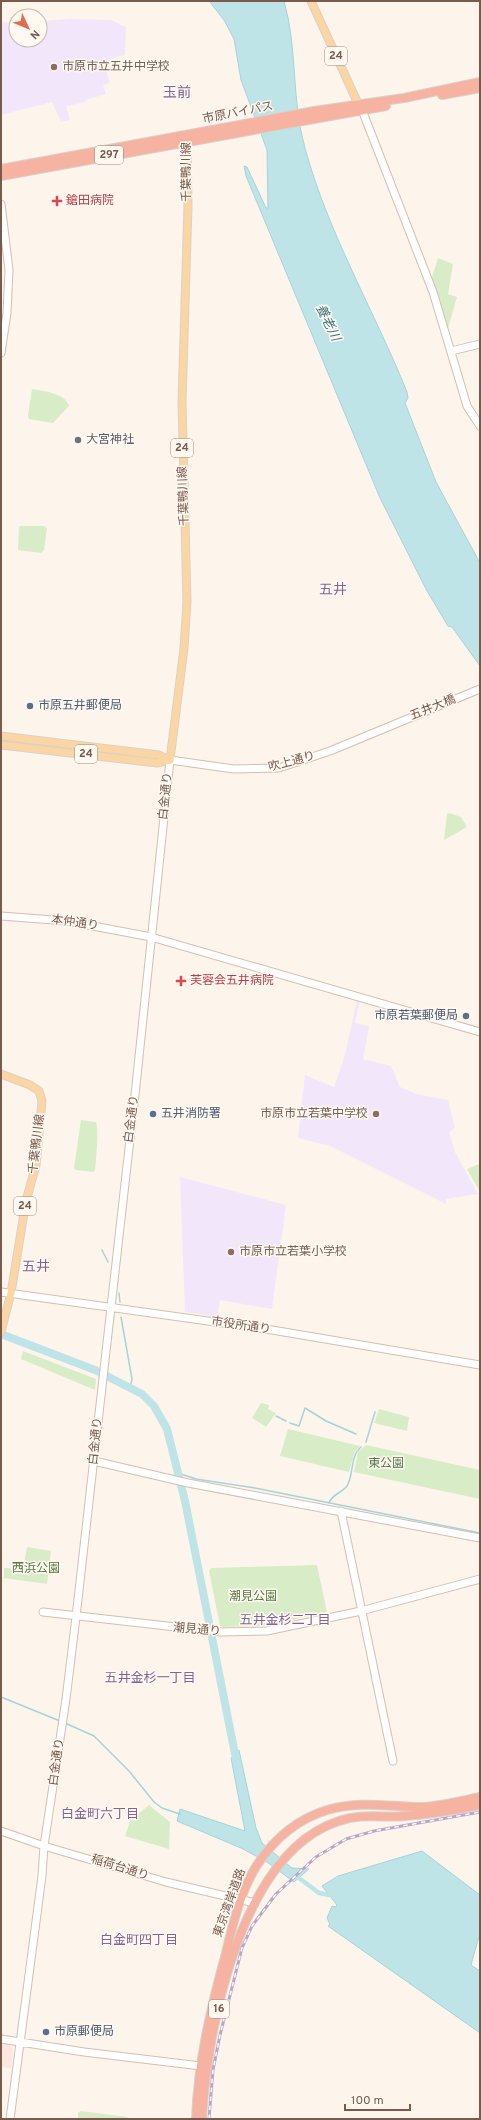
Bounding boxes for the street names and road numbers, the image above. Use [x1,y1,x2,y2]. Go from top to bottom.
road number: 24 [325,47,347,65]
street label: 市原バイパス [201,98,275,128]
street label: 千葉鴨川線 [179,142,195,202]
road number: 297 [95,146,123,164]
road number: 24 [171,439,193,457]
street label: 千葉鴨川線 [175,466,193,526]
street label: 五井大橋 [408,692,458,724]
road number: 24 [75,745,97,763]
street label: 吹上通り [267,748,317,776]
street label: 白金通り [156,771,176,821]
street label: 本仲通り [50,912,100,934]
street label: 白金通り [121,1094,143,1144]
street label: 千葉鴨川線 [25,1113,49,1175]
road number: 24 [14,1197,36,1215]
street label: 市役所通り [210,1314,272,1338]
street label: 白金通り [86,1416,106,1466]
street label: 潮見通り [172,1620,222,1640]
street label: 白金通り [46,1737,68,1787]
street label: 稲荷台通り [89,1852,151,1884]
street label: 東京湾岸道路 [210,1866,250,1940]
road number: 16 [209,2000,229,2018]

